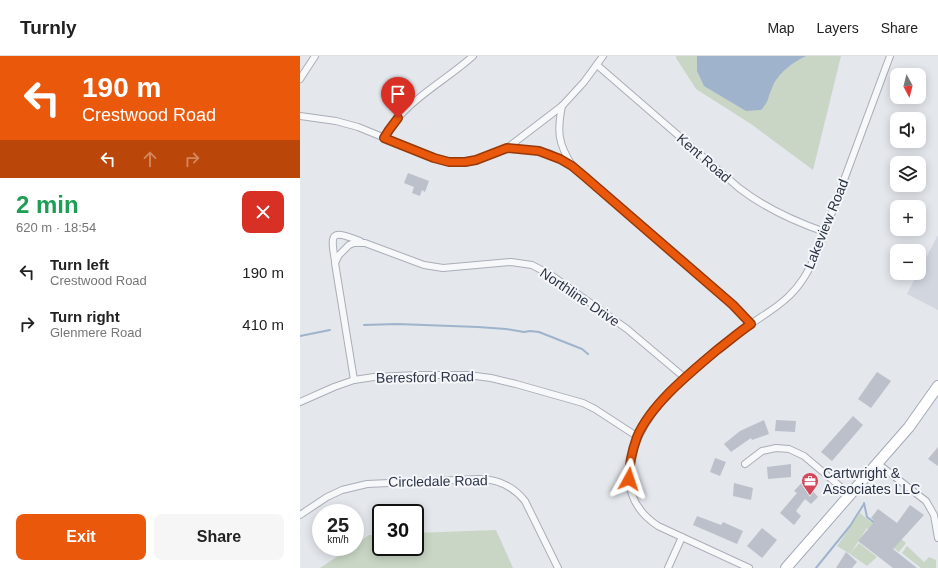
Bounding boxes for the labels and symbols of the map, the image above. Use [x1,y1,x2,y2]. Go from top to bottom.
north arrow [890,68,926,104]
pin [381,77,415,118]
street label: Kent Road [674,130,734,186]
street label: Lakeview Road [801,177,851,271]
street label: Northline Drive [537,264,623,330]
street label: Beresford Road [376,368,474,386]
position arrow [608,458,650,500]
place label: Cartwright & Associates LLC [823,465,920,497]
office icon: Cartwright & Associates LLC [800,471,820,496]
street label: Circledale Road [388,472,488,490]
speed limit sign: 30 [372,504,424,556]

